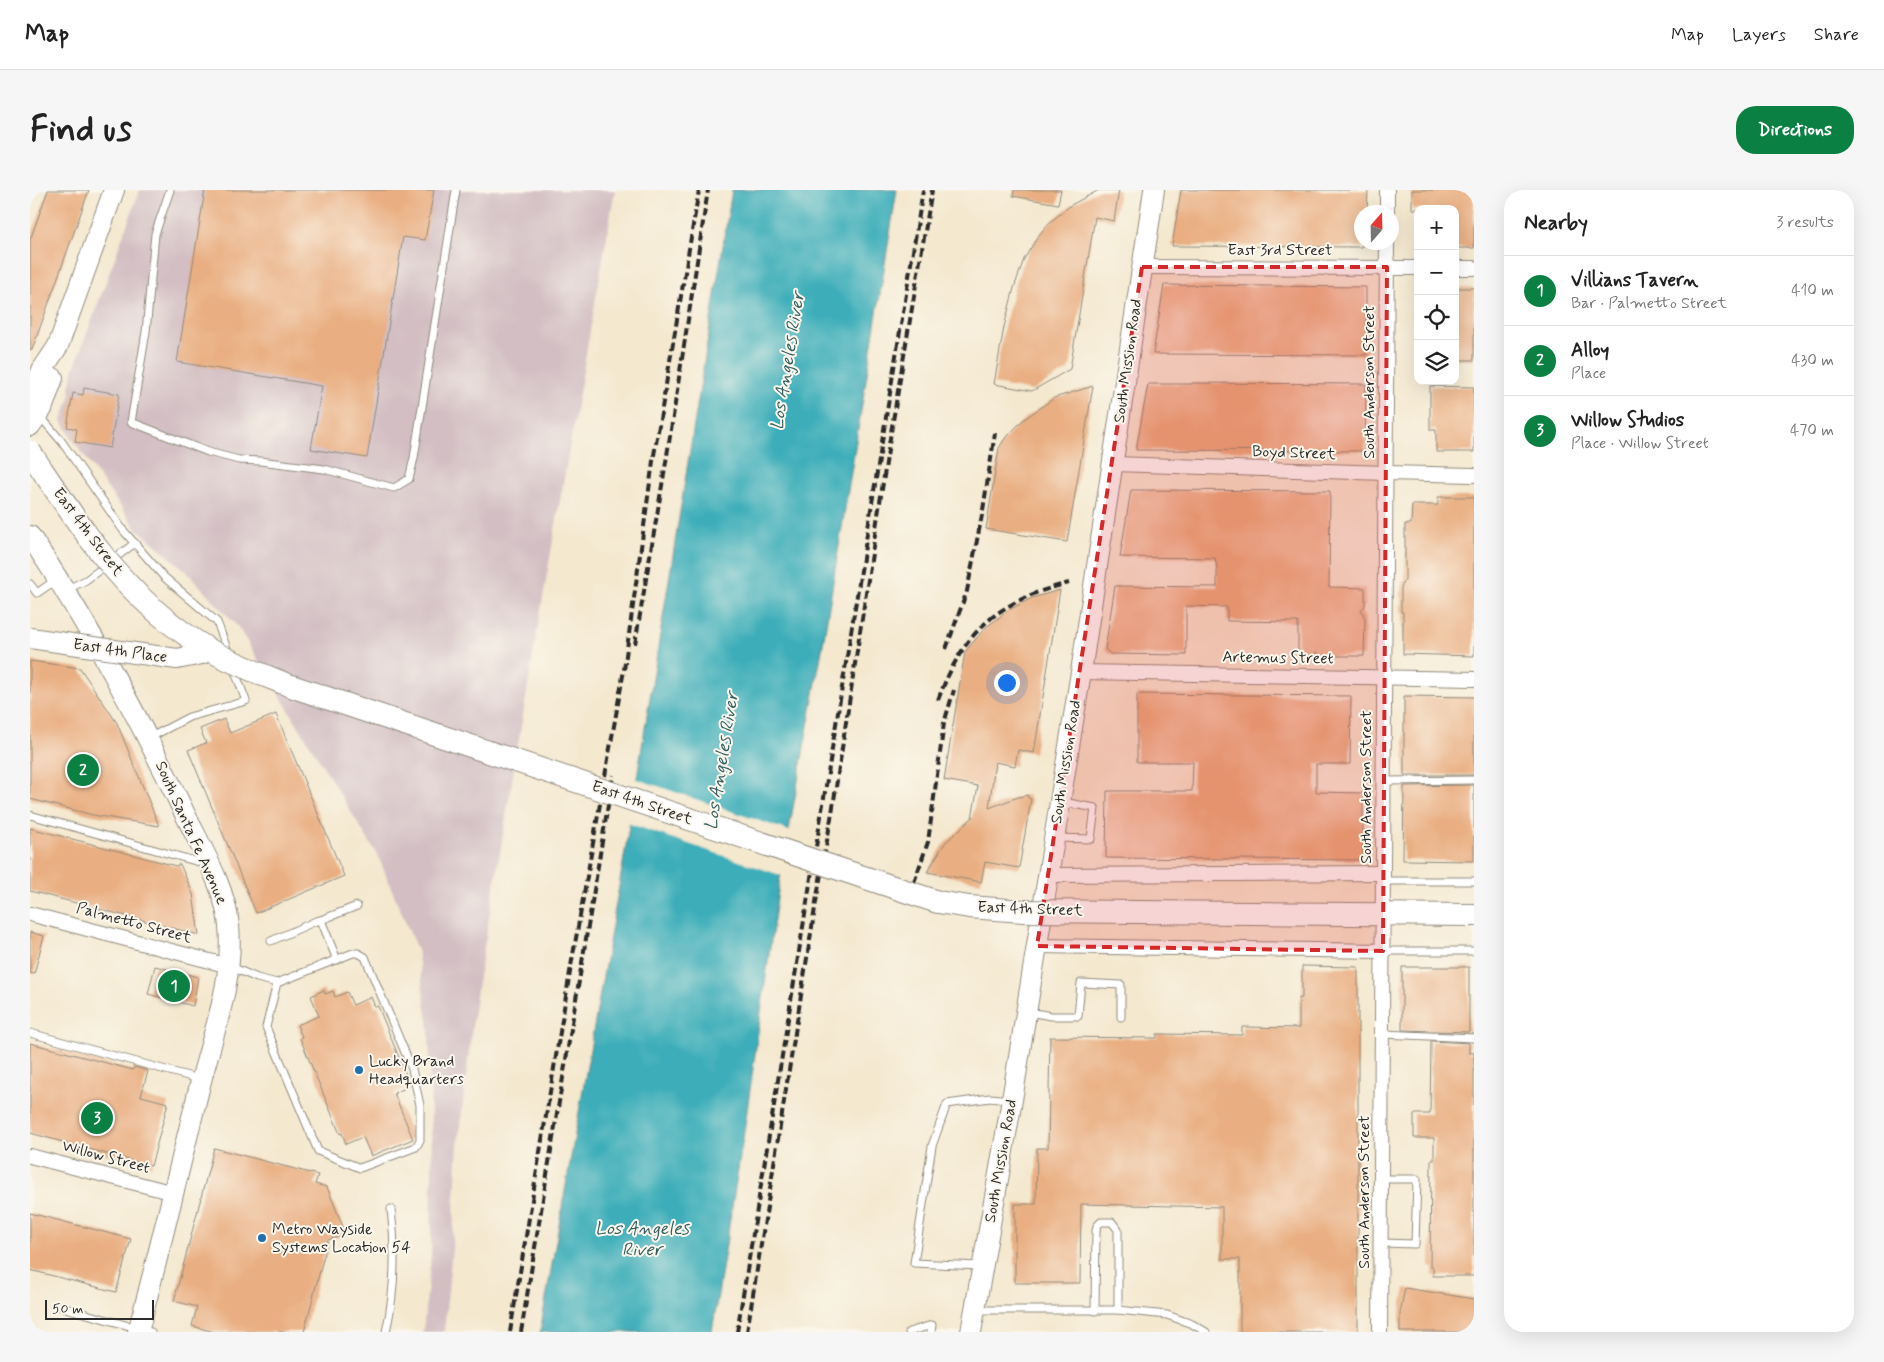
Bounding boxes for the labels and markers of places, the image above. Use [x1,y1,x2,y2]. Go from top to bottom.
pin: 2 [67,751,99,789]
pin: 1 [158,967,190,1005]
place label: Lucky Brand Headquarters [369,1051,464,1090]
marker: Lucky Brand Headquarters [353,1064,365,1076]
pin: 3 [81,1099,113,1137]
place label: Metro Wayside Systems Location 54 [272,1219,411,1258]
marker: Metro Wayside Systems Location 54 [256,1232,268,1244]

